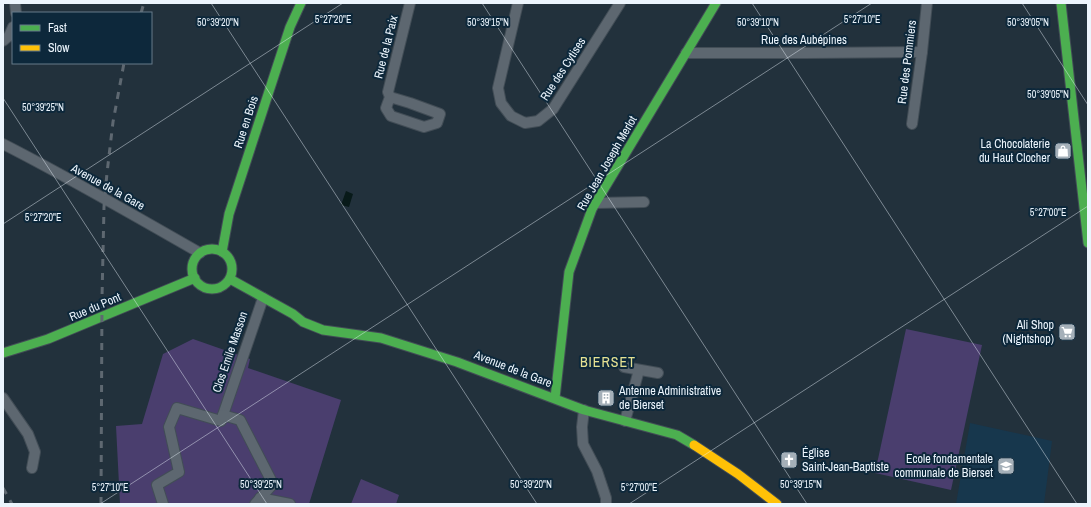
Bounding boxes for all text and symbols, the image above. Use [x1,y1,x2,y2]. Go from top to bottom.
legend [12,12,152,64]
text: 5°27'20"E [315,13,351,26]
text: 5°27'10"E [844,13,880,26]
street label: Rue de la Paix [370,14,402,80]
text: 50°39'20"N [197,16,239,29]
text: 50°39'15"N [467,16,509,29]
text: 50°39'10"N [737,16,779,29]
text: 50°39'05"N [1007,16,1049,29]
street label: Rue des Pommiers [894,19,920,105]
text: Fast [48,20,67,36]
street label: Rue des Aubépines [761,32,847,48]
street label: Rue des Cytises [537,34,589,104]
text: Slow [48,40,70,56]
text: 50°39'05"N [1027,88,1069,101]
street label: Rue en Bois [230,94,262,150]
text: 50°39'25"N [22,101,64,114]
street label: Rue Jean Joseph Merlot [573,113,641,213]
place label: La Chocolaterie du Haut Clocher [979,136,1051,166]
shop icon: La Chocolaterie du Haut Clocher [1053,141,1073,161]
street label: Avenue de la Gare [67,160,148,214]
text: 5°27'00"E [1030,206,1066,219]
text: 5°27'20"E [25,211,61,224]
street label: Rue du Pont [67,289,124,325]
street label: Clos Emile Masson [209,309,251,395]
place label: Ali Shop (Nightshop) [1003,317,1054,347]
supermarket icon: Ali Shop (Nightshop) [1057,322,1077,342]
street label: Avenue de la Gare [471,346,554,391]
district label: BIERSET [580,353,636,371]
place label: Antenne Administrative de Bierset [618,383,721,413]
building icon: Antenne Administrative de Bierset [596,388,616,408]
place label: Église Saint-Jean-Baptiste [802,445,889,475]
church icon: Église Saint-Jean-Baptiste [779,450,799,470]
place label: Ecole fondamentale communale de Bierset [895,451,993,481]
school or university icon: Ecole fondamentale communale de Bierset [996,456,1016,476]
text: 50°39'25"N [240,478,282,491]
text: 50°39'20"N [510,478,552,491]
text: 50°39'15"N [780,478,822,491]
text: 5°27'10"E [92,481,128,494]
text: 5°27'00"E [621,481,657,494]

